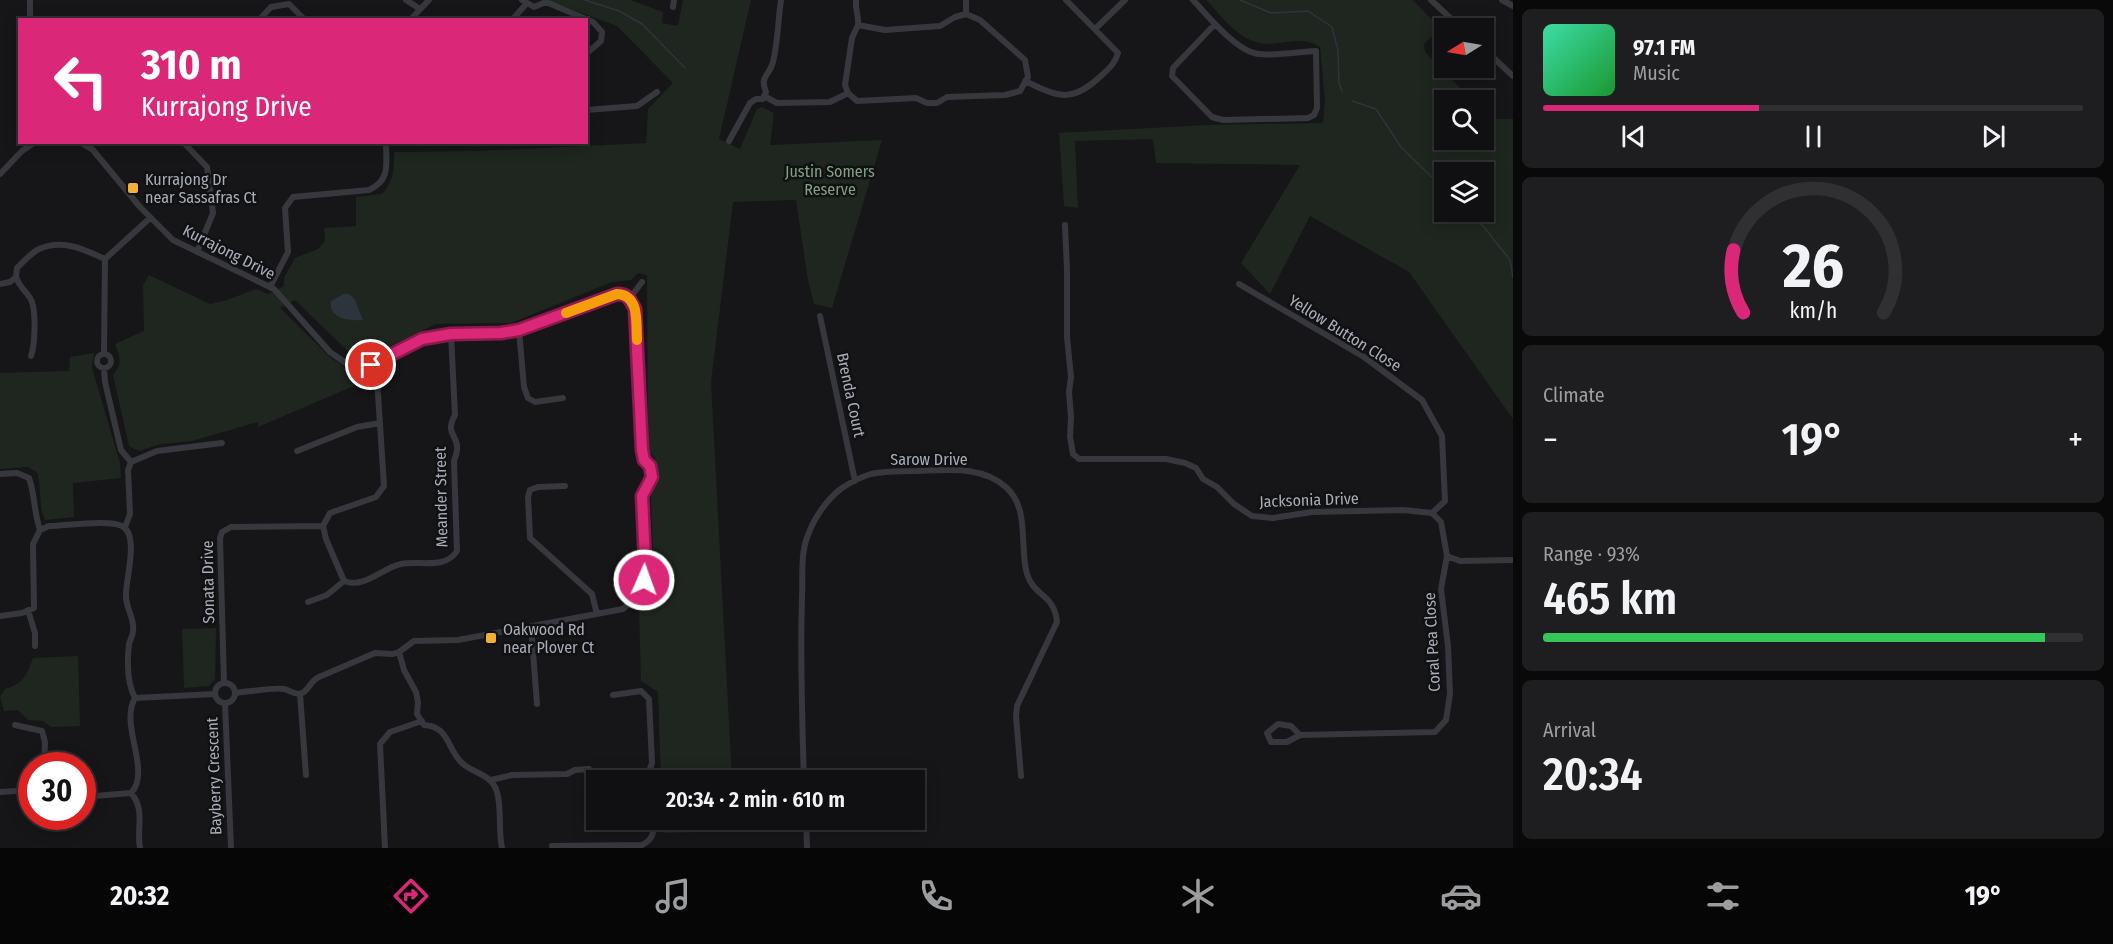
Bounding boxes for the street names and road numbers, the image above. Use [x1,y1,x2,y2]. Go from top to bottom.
street label: Kurrajong Drive [180,221,278,283]
street label: Yellow Button Close [1285,291,1405,375]
street label: Brenda Court [833,351,869,440]
street label: Meander Street [431,446,451,547]
street label: Sarow Drive [890,450,968,469]
street label: Jacksonia Drive [1259,489,1359,511]
street label: Sonata Drive [198,540,218,624]
street label: Coral Pea Close [1420,592,1444,692]
street label: Bayberry Crescent [202,716,226,835]

